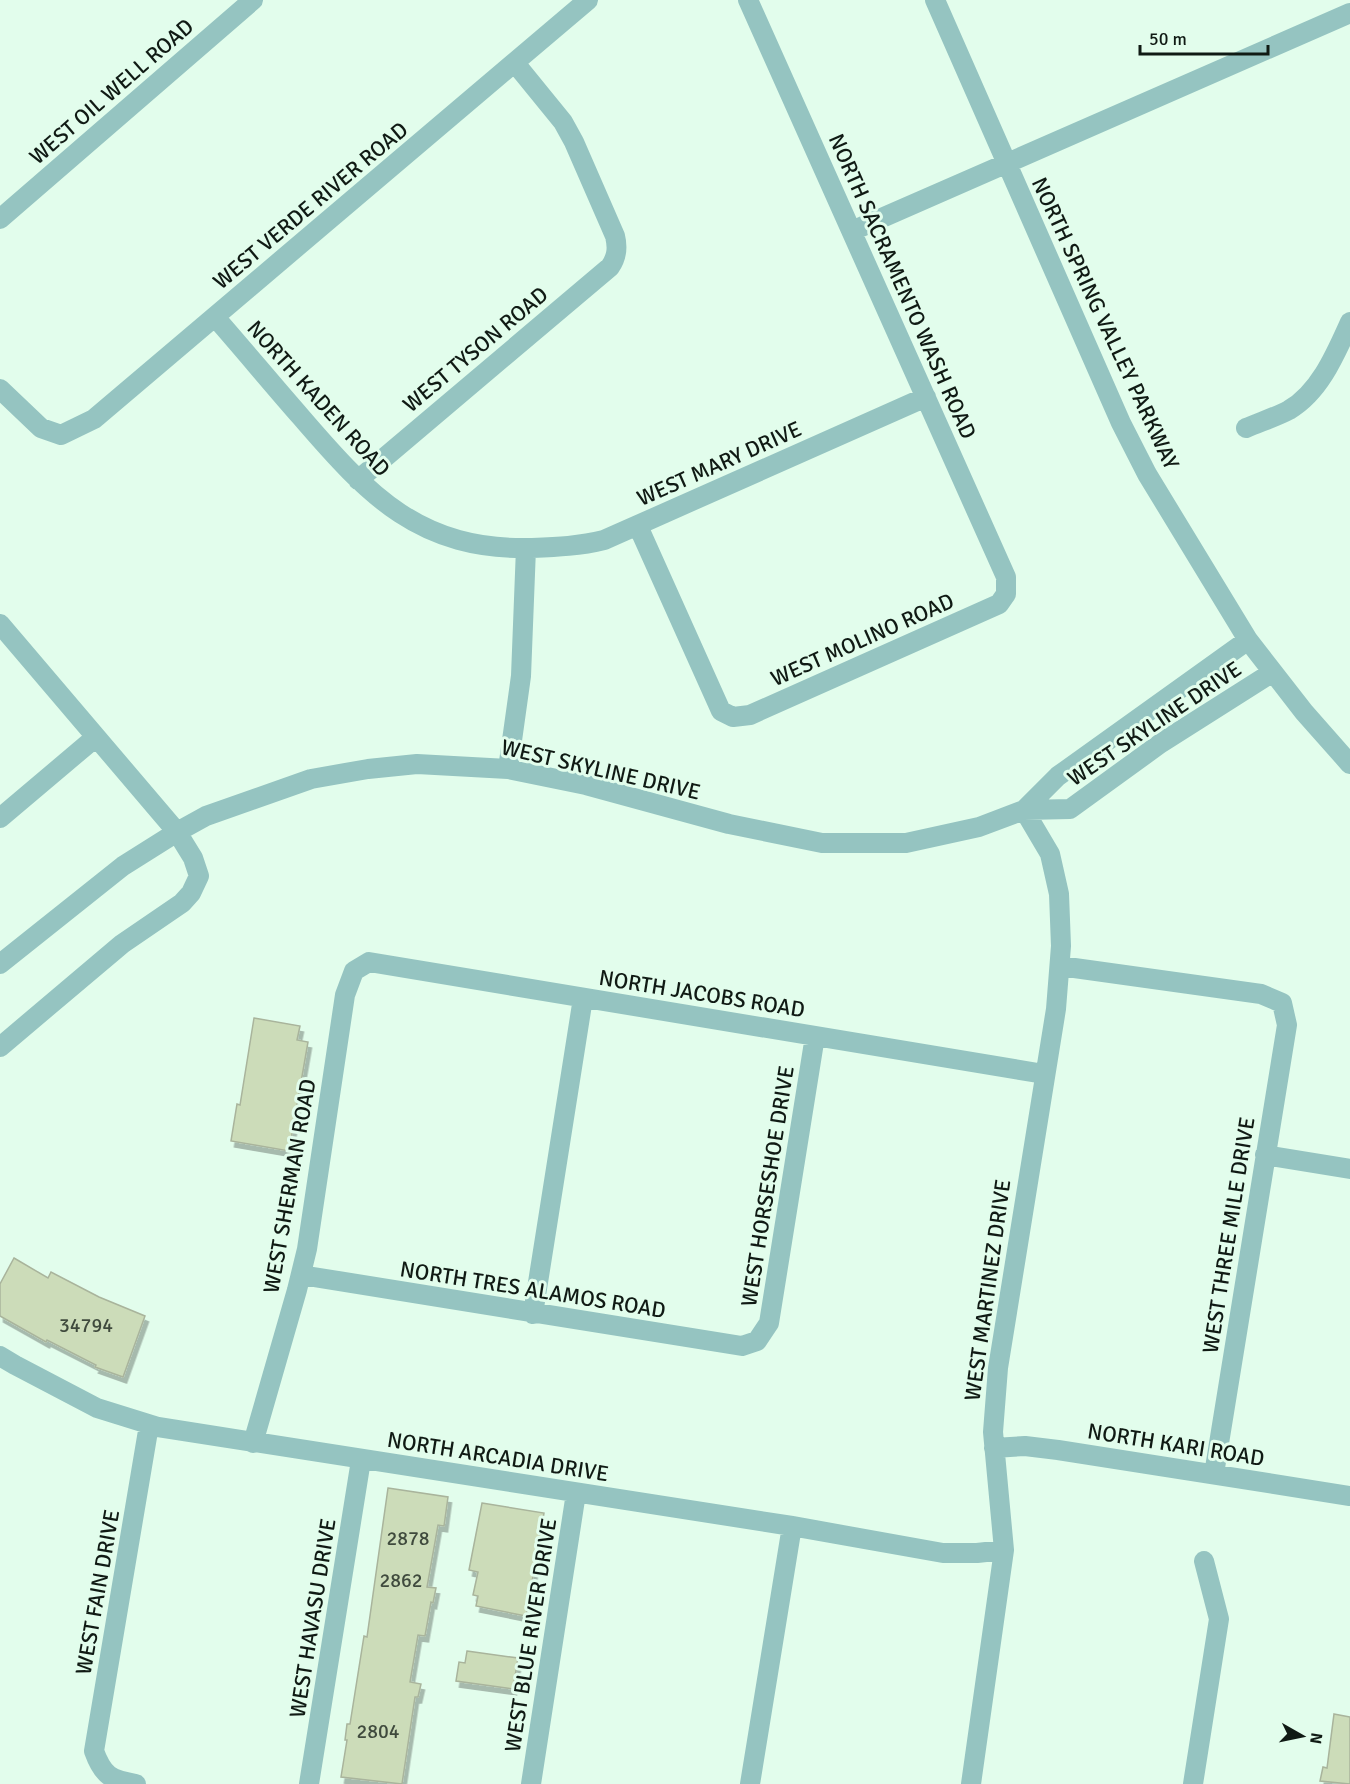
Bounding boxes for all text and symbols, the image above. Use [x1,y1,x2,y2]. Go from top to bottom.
street label: WEST OIL WELL ROAD [24,13,199,170]
scale bar [1140,18,1268,56]
text: 50 m [1149,28,1187,50]
street label: WEST VERDE RIVER ROAD [207,116,413,295]
street label: NORTH SACRAMENTO WASH ROAD [823,129,982,443]
street label: NORTH SPRING VALLEY PARKWAY [1026,173,1185,474]
street label: WEST TYSON ROAD [397,281,553,418]
street label: NORTH KADEN ROAD [241,315,396,482]
street label: WEST MARY DRIVE [633,415,806,512]
street label: WEST MOLINO ROAD [767,587,958,692]
street label: WEST SKYLINE DRIVE [1062,655,1246,792]
street label: WEST SKYLINE DRIVE [499,733,703,806]
street label: NORTH JACOBS ROAD [597,964,807,1023]
street label: WEST HORSESHOE DRIVE [735,1064,800,1308]
street label: WEST SHERMAN ROAD [257,1077,322,1295]
street label: WEST THREE MILE DRIVE [1196,1115,1261,1355]
street label: WEST MARTINEZ DRIVE [959,1178,1016,1403]
street label: NORTH TRES ALAMOS ROAD [398,1255,668,1324]
house number: 34794 [59,1313,113,1338]
street label: NORTH KARI ROAD [1086,1417,1266,1472]
street label: NORTH ARCADIA DRIVE [385,1426,611,1487]
street label: WEST FAIN DRIVE [70,1507,125,1677]
street label: WEST BLUE RIVER DRIVE [499,1516,562,1754]
street label: WEST HAVASU DRIVE [283,1517,342,1720]
house number: 2878 [386,1526,430,1551]
house number: 2862 [379,1568,423,1593]
north arrow [1272,1706,1332,1766]
house number: 2804 [356,1719,400,1744]
text: N [1305,1731,1327,1745]

